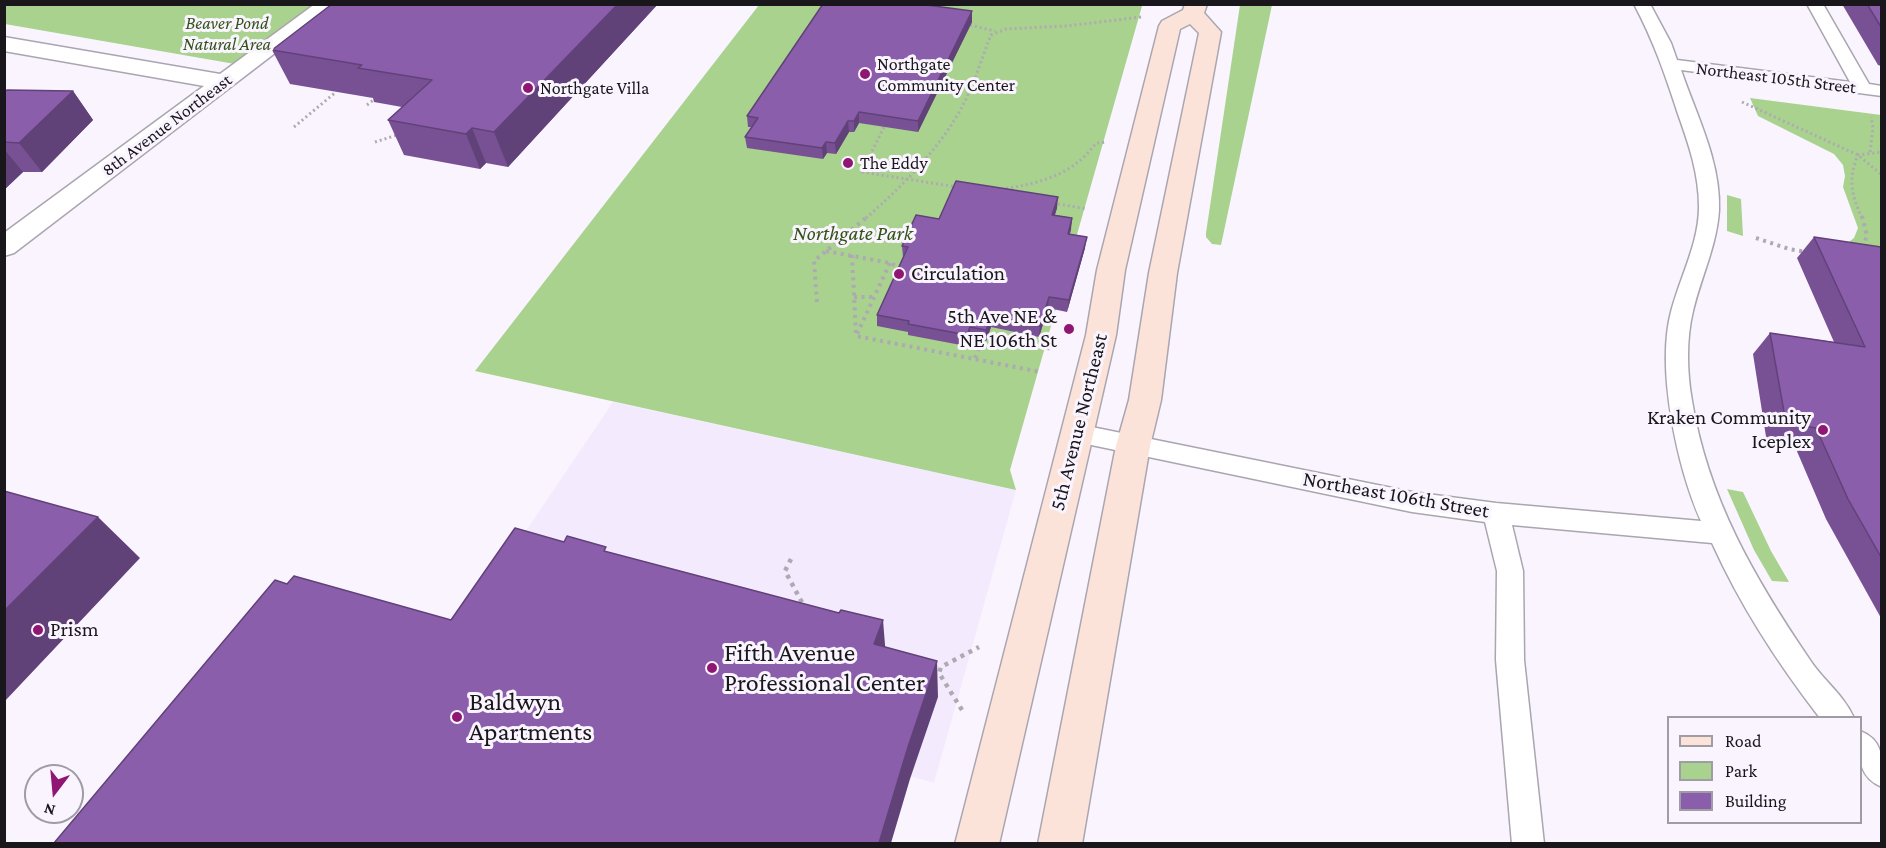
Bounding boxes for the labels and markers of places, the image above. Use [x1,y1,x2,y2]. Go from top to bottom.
place label: Northgate Community Center [877,53,1015,96]
marker: Northgate Community Center [858,67,872,81]
place label: Northgate Villa [540,77,649,99]
marker: Northgate Villa [521,81,535,95]
place label: The Eddy [860,152,928,174]
marker: The Eddy [841,156,855,170]
place label: Circulation [911,261,1005,287]
marker: Circulation [892,267,906,281]
place label: 5th Ave NE & NE 106th St [947,304,1057,354]
marker: 5th Ave NE & NE 106th St [1062,322,1076,336]
place label: Kraken Community Iceplex [1647,405,1811,455]
marker: Kraken Community Iceplex [1816,423,1830,437]
place label: Prism [50,617,99,643]
marker: Prism [31,623,45,637]
place label: Fifth Avenue Professional Center [724,637,925,698]
marker: Fifth Avenue Professional Center [705,661,719,675]
place label: Baldwyn Apartments [469,686,592,748]
marker: Baldwyn Apartments [450,710,464,724]

